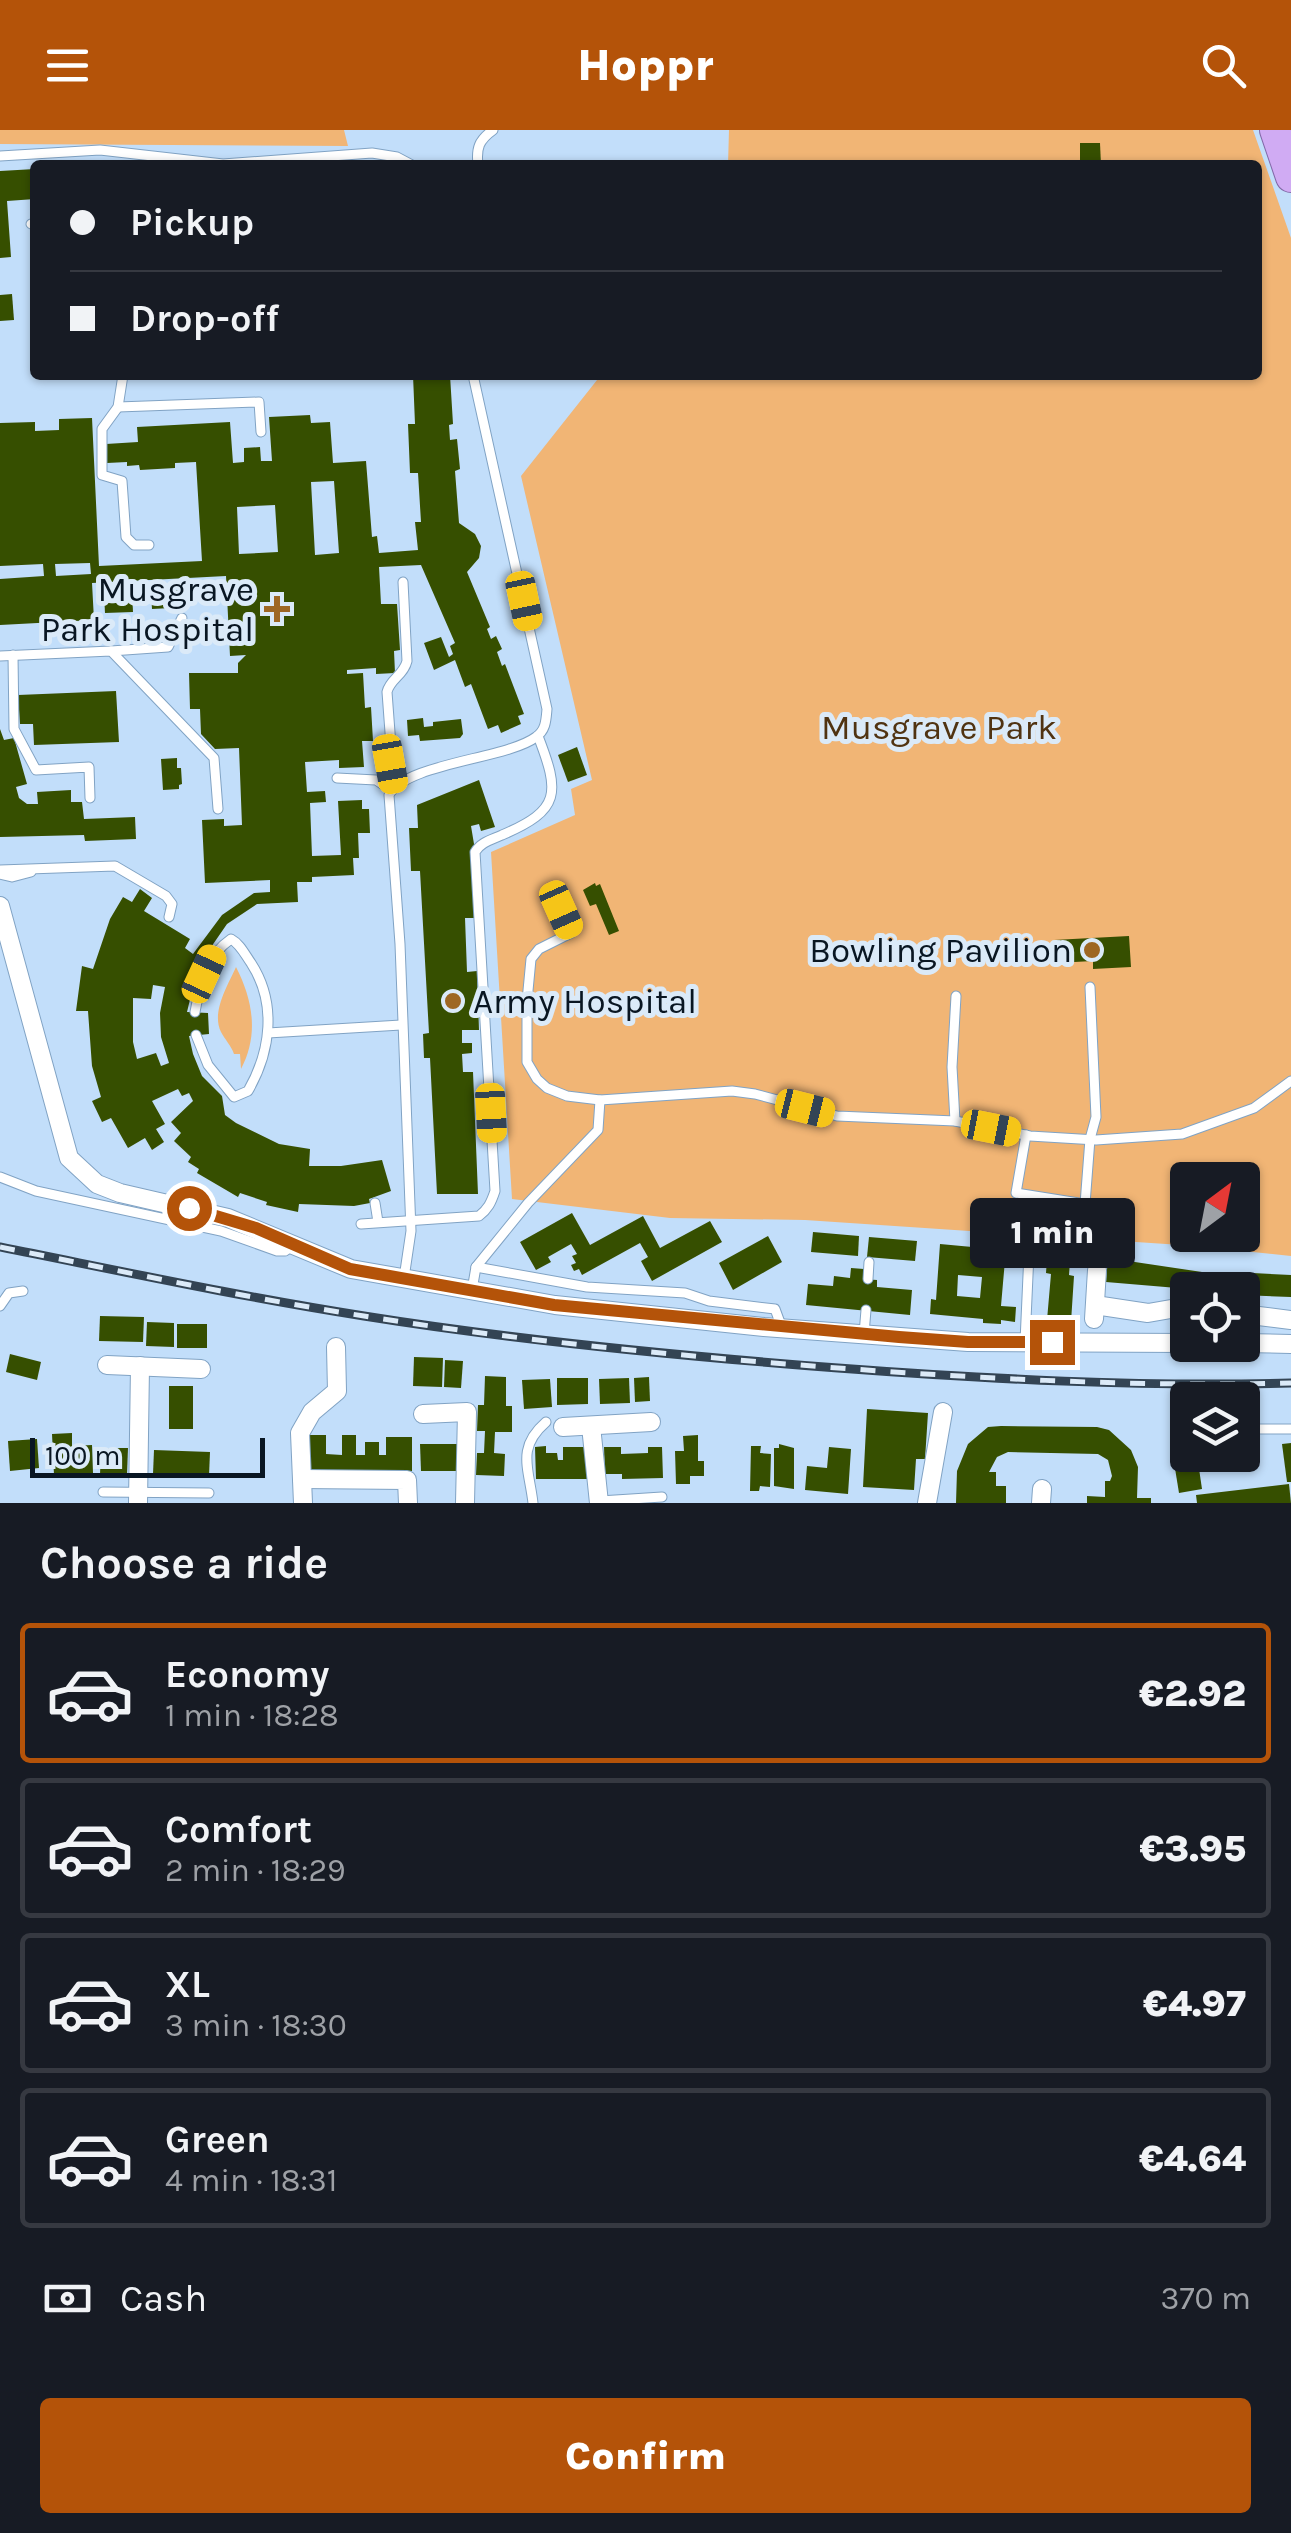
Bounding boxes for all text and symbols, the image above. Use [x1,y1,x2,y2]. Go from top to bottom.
icon: menu [40,38,95,93]
icon: search [1196,38,1251,93]
text: Hoppr [577,39,714,91]
text: Pickup [130,200,254,245]
text: Drop-off [130,296,279,341]
place label: Musgrave Park Hospital [41,569,254,650]
car [503,569,545,633]
marker: Musgrave Park Hospital [264,596,290,622]
park label: Musgrave Park [821,707,1057,748]
car [370,732,410,796]
car [535,876,587,944]
place label: Bowling Pavilion [809,930,1072,971]
marker: Bowling Pavilion [1081,939,1103,961]
car [178,940,230,1008]
place label: Army Hospital [473,981,697,1022]
marker: Army Hospital [442,990,464,1012]
car [474,1082,508,1144]
car [772,1086,838,1130]
car [959,1108,1023,1148]
north arrow [1170,1162,1260,1252]
map controls [1170,1162,1260,1472]
route start [167,1186,212,1231]
callout: 1 min [970,1197,1134,1267]
text: 1 min [1011,1214,1094,1251]
button: locate [1170,1272,1260,1362]
route end [1030,1320,1075,1365]
button: layers [1170,1382,1260,1472]
scale bar [30,1433,265,1478]
text: 100 m [45,1439,120,1472]
text: Choose a ride [40,1537,328,1589]
icon: car [45,1648,135,1738]
text: Economy [165,1652,329,1697]
text: €2.92 [1139,1671,1246,1716]
text: 1 min · 18:28 [165,1697,339,1734]
icon: car [45,1803,135,1893]
text: Comfort [165,1807,312,1852]
text: €3.95 [1139,1826,1246,1871]
text: 2 min · 18:29 [165,1852,346,1889]
icon: car [45,1958,135,2048]
text: XL [165,1962,210,2007]
text: €4.97 [1143,1981,1246,2026]
text: 3 min · 18:30 [165,2007,347,2044]
icon: car [45,2113,135,2203]
text: Green [165,2117,270,2162]
text: €4.64 [1139,2136,1246,2181]
text: 4 min · 18:31 [165,2162,337,2199]
icon: cash [40,2271,95,2326]
text: Cash [120,2276,207,2321]
text: 370 m [1161,2280,1251,2317]
button: Confirm [40,2398,1251,2513]

